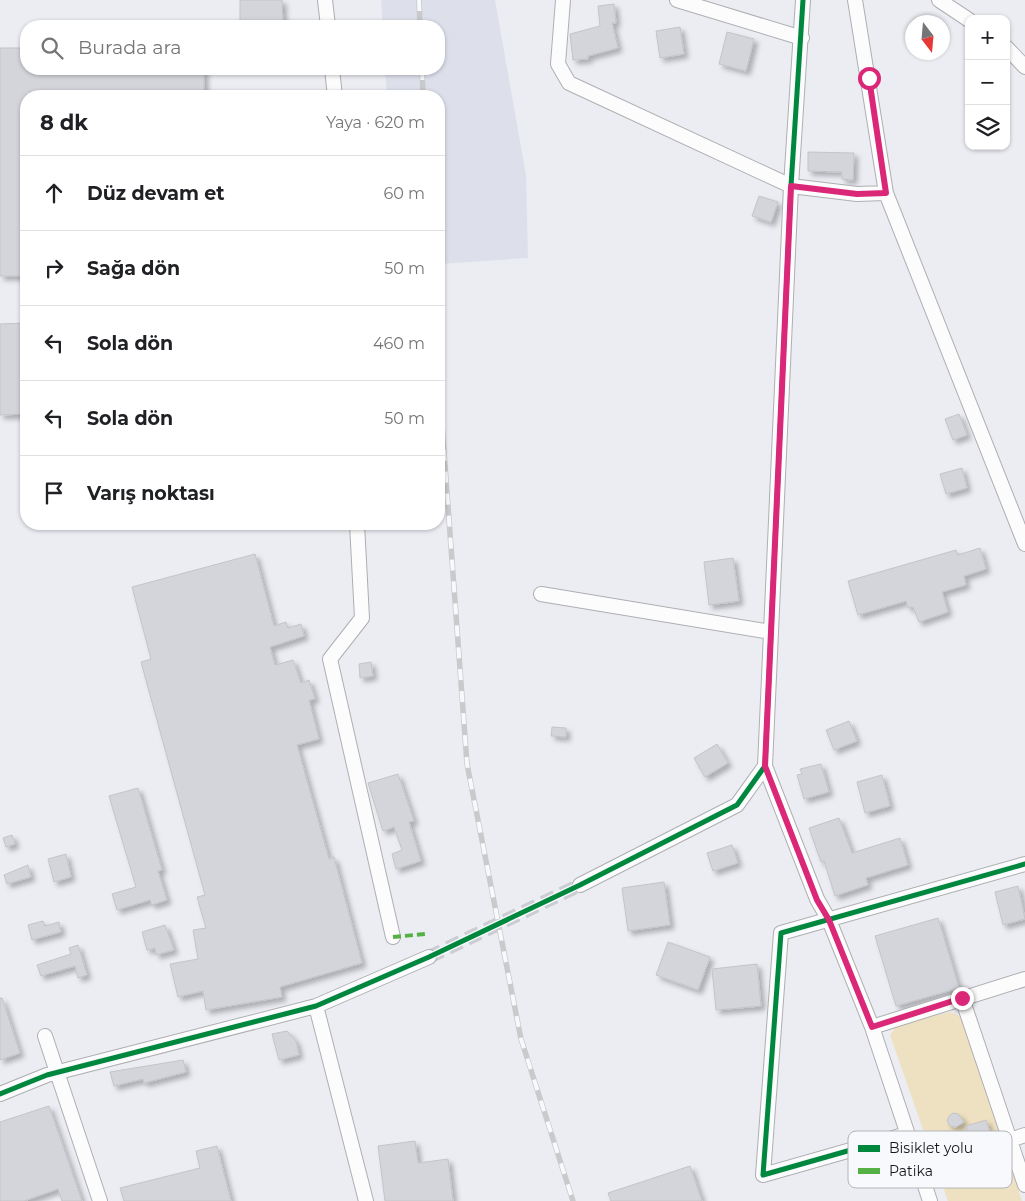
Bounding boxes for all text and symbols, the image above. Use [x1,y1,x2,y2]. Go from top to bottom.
north arrow [905,15,950,60]
map controls [965,15,1010,150]
button: + [965,15,1010,60]
search box [20,20,445,75]
icon: search [38,34,66,62]
text: Burada ara [78,36,182,59]
button: − [965,60,1010,105]
route start [858,67,881,90]
button: layers [965,105,1010,150]
text: 8 dk [40,110,88,135]
text: Yaya · 620 m [326,113,425,132]
icon: ahead [40,179,68,207]
text: Düz devam et [87,182,225,205]
text: 60 m [383,184,425,203]
icon: right [40,254,68,282]
text: Sağa dön [87,257,180,280]
text: 50 m [384,259,425,278]
icon: left [40,329,68,357]
text: Sola dön [87,332,173,355]
text: 460 m [373,334,425,353]
icon: left [40,404,68,432]
text: Sola dön [87,407,173,430]
text: 50 m [384,409,425,428]
icon: arrive [40,479,68,507]
text: Varış noktası [87,482,215,505]
route end [951,987,974,1010]
legend [848,1131,1012,1188]
text: Bisiklet yolu [889,1139,973,1157]
text: Patika [889,1162,933,1180]

